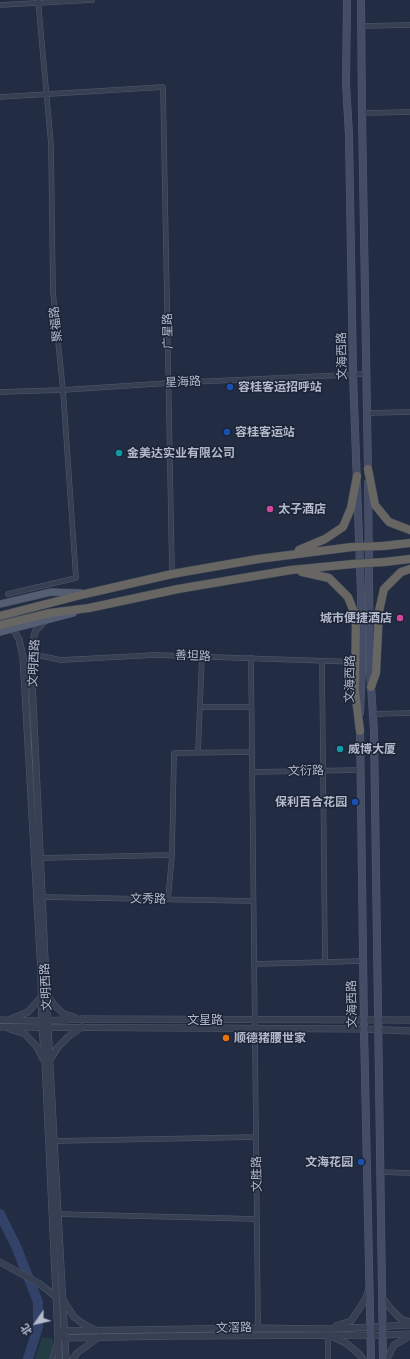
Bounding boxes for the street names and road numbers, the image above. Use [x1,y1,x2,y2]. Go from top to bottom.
street label: 聚福路 [47,305,65,343]
street label: 广星路 [160,313,176,349]
street label: 文海西路 [334,332,350,380]
street label: 星海路 [165,374,201,390]
street label: 文明西路 [26,639,42,687]
street label: 善坦路 [175,648,211,664]
street label: 文海西路 [342,655,358,703]
street label: 文衍路 [288,763,324,779]
street label: 文秀路 [130,891,166,907]
street label: 文明西路 [38,963,54,1011]
street label: 文海西路 [344,980,360,1028]
street label: 文星路 [187,1013,223,1027]
street label: 文胜路 [249,1156,265,1192]
street label: 文滘路 [216,1320,252,1336]

